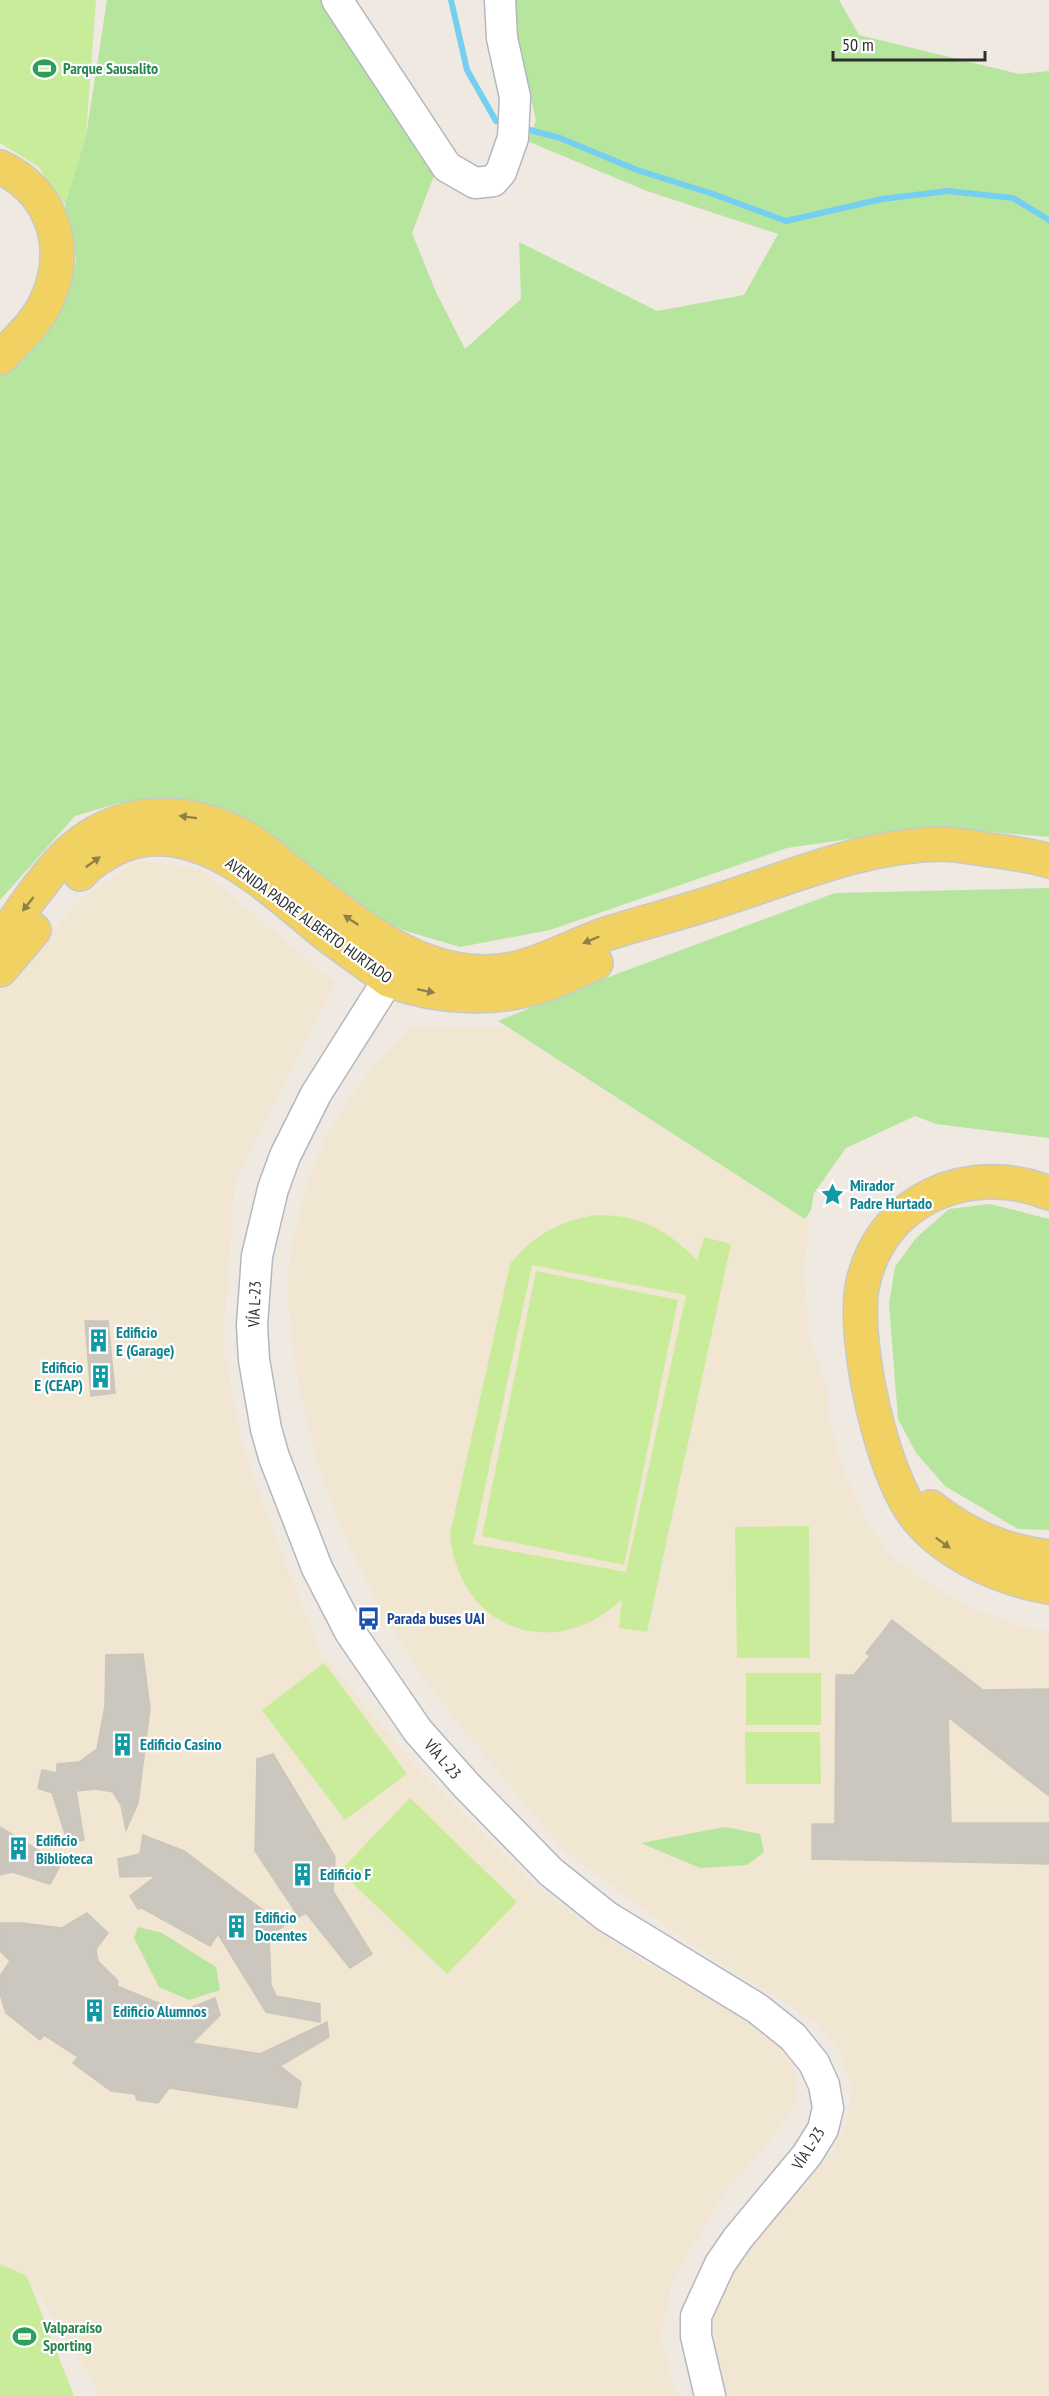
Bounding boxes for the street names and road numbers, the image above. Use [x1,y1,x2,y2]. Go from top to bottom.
street label: AVENIDA PADRE ALBERTO HURTADO [222,853,396,987]
street label: VÍA L-23 [243,1281,265,1328]
street label: VÍA L-23 [420,1734,466,1783]
street label: VÍA L-23 [787,2123,829,2174]

